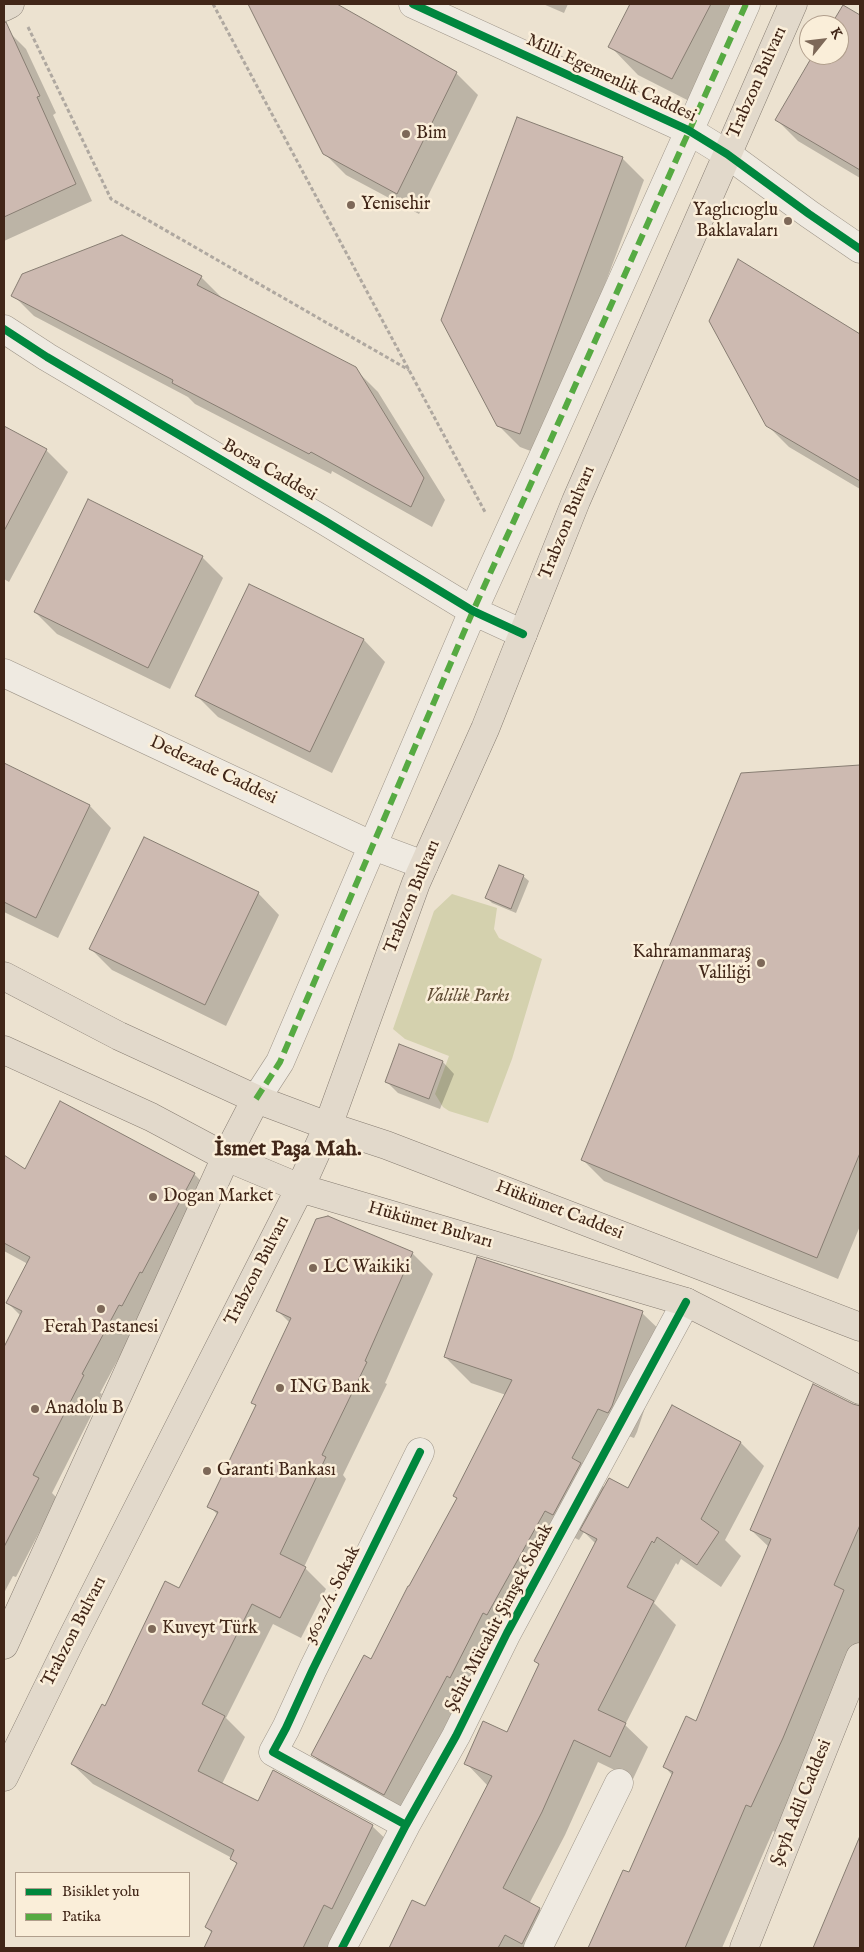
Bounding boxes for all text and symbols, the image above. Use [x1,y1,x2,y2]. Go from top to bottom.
north arrow [799,15,849,65]
street label: Trabzon Bulvarı [724,24,792,142]
text: K [826,24,847,42]
street label: Milli Egemenlik Caddesi [523,30,699,128]
place label: Bim [416,123,447,145]
marker: Bim [400,128,412,140]
place label: Yenisehir [361,194,430,216]
marker: Yenisehir [345,199,357,211]
place label: Yaglıcıoglu Baklavaları [693,200,778,242]
marker: Yaglıcıoglu Baklavaları [782,215,794,227]
street label: Borsa Caddesi [218,435,320,507]
street label: Trabzon Bulvarı [535,463,601,583]
street label: Dedezade Caddesi [146,732,280,810]
street label: Trabzon Bulvarı [380,837,446,957]
place label: Kahramanmaraş Valiliği [633,942,751,984]
marker: Kahramanmaraş Valiliği [755,957,767,969]
park label: Valilik Parkı [426,986,510,1008]
district label: İsmet Paşa Mah. [214,1137,362,1163]
street label: Hükümet Caddesi [492,1177,626,1245]
place label: Dogan Market [163,1186,273,1208]
marker: Dogan Market [147,1191,159,1203]
street label: Hükümet Bulvarı [365,1198,495,1254]
street label: Trabzon Bulvarı [221,1212,295,1330]
place label: LC Waikiki [323,1257,410,1279]
marker: LC Waikiki [307,1262,319,1274]
marker: Ferah Pastanesi [95,1303,107,1315]
place label: Ferah Pastanesi [44,1317,158,1339]
place label: ING Bank [290,1377,370,1399]
marker: ING Bank [274,1382,286,1394]
place label: Anadolu B [45,1398,124,1420]
marker: Anadolu B [29,1403,41,1415]
place label: Garanti Bankası [217,1460,336,1482]
marker: Garanti Bankası [201,1465,213,1477]
street label: Şehit Mücahit Şimşek Sokak [441,1520,559,1716]
street label: 36022/1. Sokak [300,1542,366,1648]
street label: Trabzon Bulvarı [38,1573,112,1691]
place label: Kuveyt Türk [162,1618,258,1640]
marker: Kuveyt Türk [146,1623,158,1635]
street label: Şeyh Adil Caddesi [767,1737,837,1869]
legend [15,1872,190,1937]
text: Bisiklet yolu [62,1882,140,1901]
text: Patika [62,1907,101,1926]

